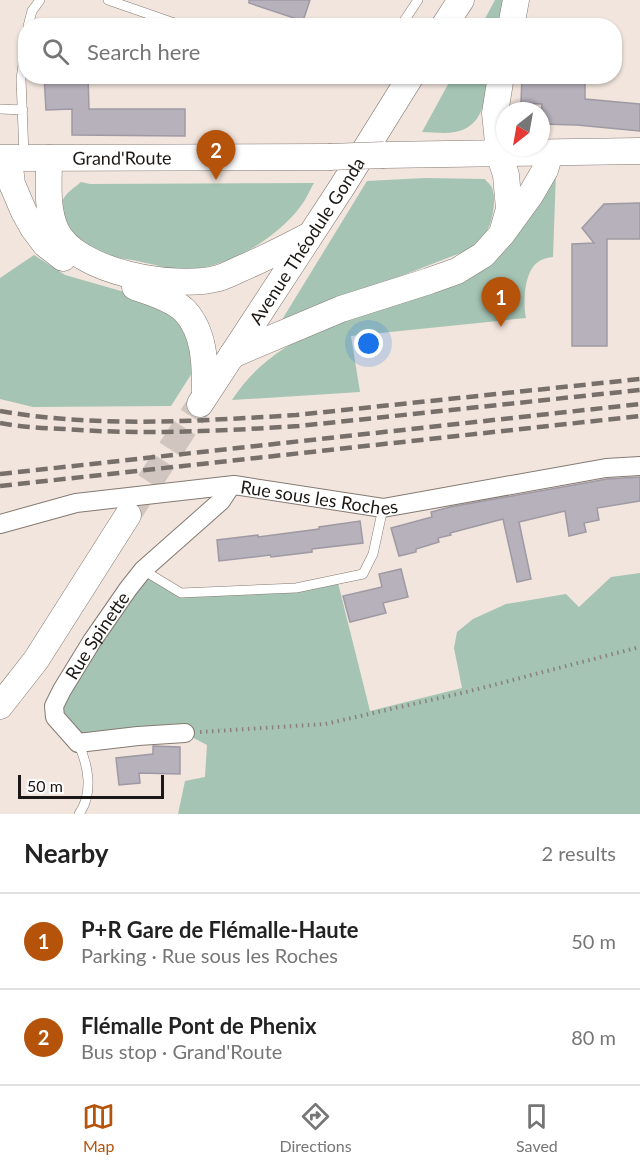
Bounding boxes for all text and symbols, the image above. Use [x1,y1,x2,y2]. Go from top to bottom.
search box [18,18,622,84]
icon: search [39,35,72,68]
text: Search here [87,38,200,65]
north arrow [496,102,550,156]
pin: 2 [196,130,236,180]
street label: Grand'Route [72,146,172,169]
street label: Avenue Théodule Gonda [244,153,369,328]
pin: 1 [482,278,520,327]
your location [354,329,383,358]
street label: Rue sous les Roches [239,475,400,519]
street label: Rue Spinette [60,587,134,683]
scale bar [18,772,164,800]
text: 50 m [27,776,63,795]
text: Nearby [24,837,109,869]
text: 2 results [541,841,616,865]
text: P+R Gare de Flémalle-Haute [81,916,359,943]
text: 1 [38,929,49,953]
text: 50 m [571,929,616,953]
text: Parking · Rue sous les Roches [81,943,338,967]
text: Flémalle Pont de Phenix [81,1012,316,1039]
text: 2 [38,1025,49,1049]
text: 80 m [571,1025,616,1049]
text: Bus stop · Grand'Route [81,1039,282,1063]
tab: Map [82,1100,115,1155]
tab: Directions [279,1100,352,1155]
tab: Saved [516,1100,558,1155]

